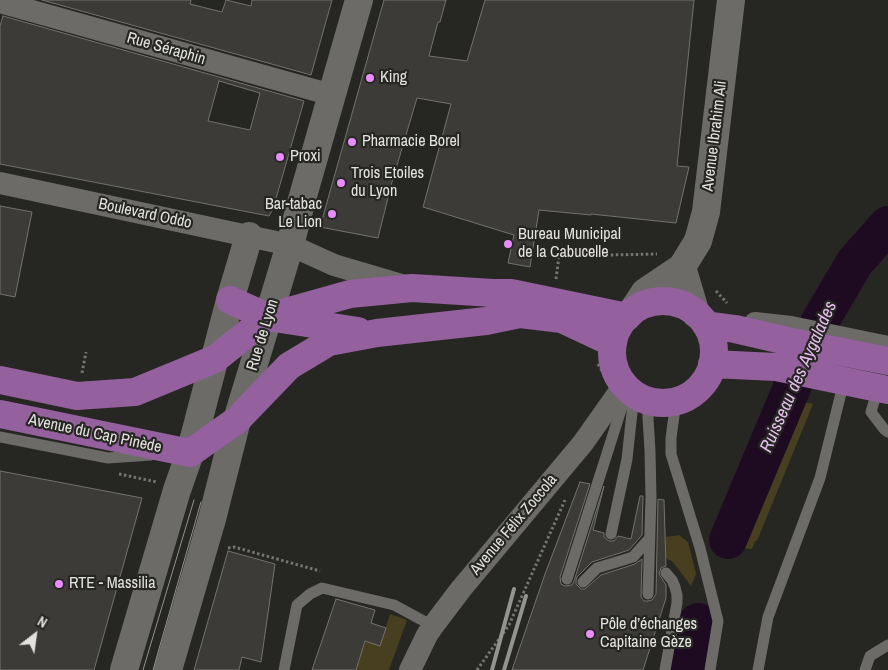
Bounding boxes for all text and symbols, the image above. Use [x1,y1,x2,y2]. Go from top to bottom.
street label: Rue Séraphin [124,29,208,69]
place label: King [380,68,407,88]
marker: King [364,72,376,84]
street label: Avenue Ibrahim Ali [699,80,731,192]
place label: Pharmacie Borel [362,132,460,152]
marker: Pharmacie Borel [346,136,358,148]
place label: Proxi [290,147,321,167]
marker: Proxi [274,151,286,163]
place label: Trois Etoiles du Lyon [351,164,424,202]
marker: Trois Etoiles du Lyon [335,177,347,189]
street label: Boulevard Oddo [97,195,193,233]
place label: Bar-tabac Le Lion [265,195,322,233]
marker: Bar-tabac Le Lion [326,208,338,220]
place label: Bureau Municipal de la Cabucelle [518,225,621,263]
marker: Bureau Municipal de la Cabucelle [502,238,514,250]
street label: Rue de Lyon [243,297,283,373]
water label: Ruisseau des Aygalades [756,298,842,456]
street label: Avenue du Cap Pinède [27,411,163,457]
street label: Avenue Félix Zoccola [466,471,562,579]
place label: RTE - Massilia [69,574,156,594]
marker: RTE - Massilia [53,578,65,590]
north arrow [10,610,60,660]
text: N [34,612,51,632]
place label: Pôle d’échanges Capitaine Gèze [600,615,697,653]
marker: Pôle d’échanges Capitaine Gèze [584,628,596,640]

